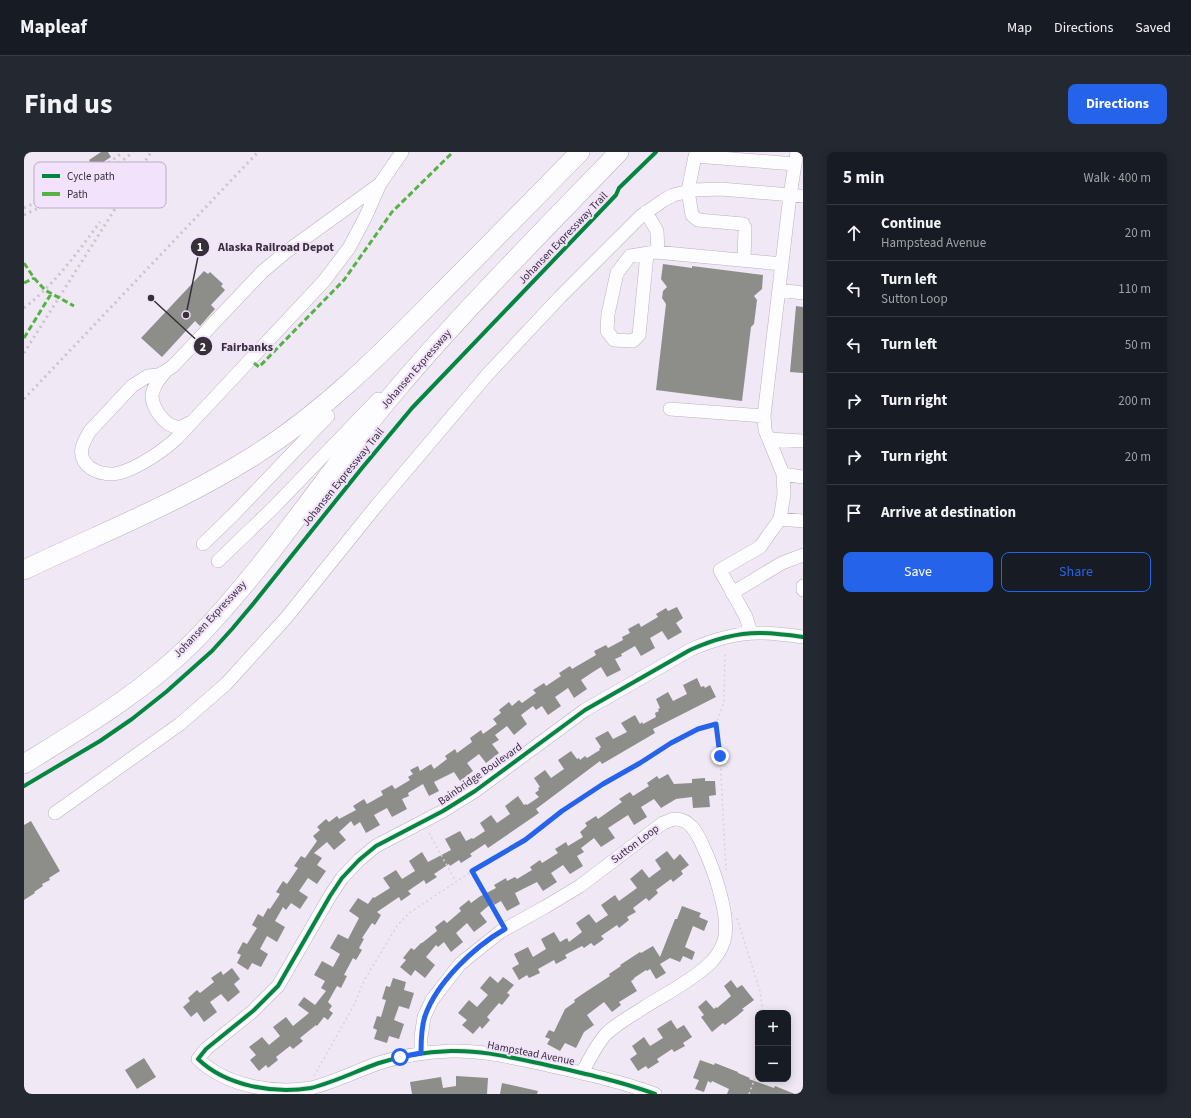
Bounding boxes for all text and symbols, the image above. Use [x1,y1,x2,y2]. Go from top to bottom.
text: Mapleaf [20,14,87,41]
text: Map [1007,18,1032,38]
text: Directions [1054,18,1113,38]
text: Saved [1135,18,1171,38]
text: Find us [24,84,112,124]
button: Directions [1068,84,1167,124]
legend [34,162,166,208]
text: 5 min [843,166,884,190]
text: Cycle path [67,169,115,184]
text: Walk · 400 m [1083,169,1151,187]
text: Path [67,187,88,202]
street label: Johansen Expressway Trail [515,189,611,287]
text: Continue [881,213,941,234]
icon: ahead [843,222,865,244]
text: 20 m [1125,224,1151,242]
text: Hampstead Avenue [881,234,986,252]
callout: Alaska Railroad Depot [190,235,342,259]
text: 1 [197,239,203,256]
text: Alaska Railroad Depot [217,239,334,256]
text: Turn left [881,269,937,290]
icon: left [843,278,865,300]
text: 110 m [1118,280,1151,298]
text: Sutton Loop [881,290,948,308]
street label: Johansen Expressway [377,326,455,412]
callout: Fairbanks [193,334,282,358]
icon: left [843,334,865,356]
text: Turn left [881,334,937,355]
text: 50 m [1125,336,1151,354]
text: 2 [200,339,206,356]
text: Fairbanks [221,339,273,356]
icon: right [843,390,865,412]
text: Turn right [881,390,947,411]
text: 200 m [1118,392,1151,410]
street label: Johansen Expressway Trail [299,425,388,529]
icon: right [843,446,865,468]
text: Turn right [881,446,947,467]
text: 20 m [1125,448,1151,466]
icon: arrive [843,502,865,524]
text: Arrive at destination [881,502,1016,523]
button: Save [843,552,993,592]
button: Share [1001,552,1151,592]
street label: Johansen Expressway [170,577,250,661]
street label: Bainbridge Boulevard [435,739,525,809]
route end [711,747,729,765]
street label: Sutton Loop [608,821,662,867]
map controls [755,1010,791,1082]
button: + [755,1010,791,1046]
street label: Hampstead Avenue [486,1037,577,1069]
button: − [755,1046,791,1082]
route start [391,1048,409,1066]

